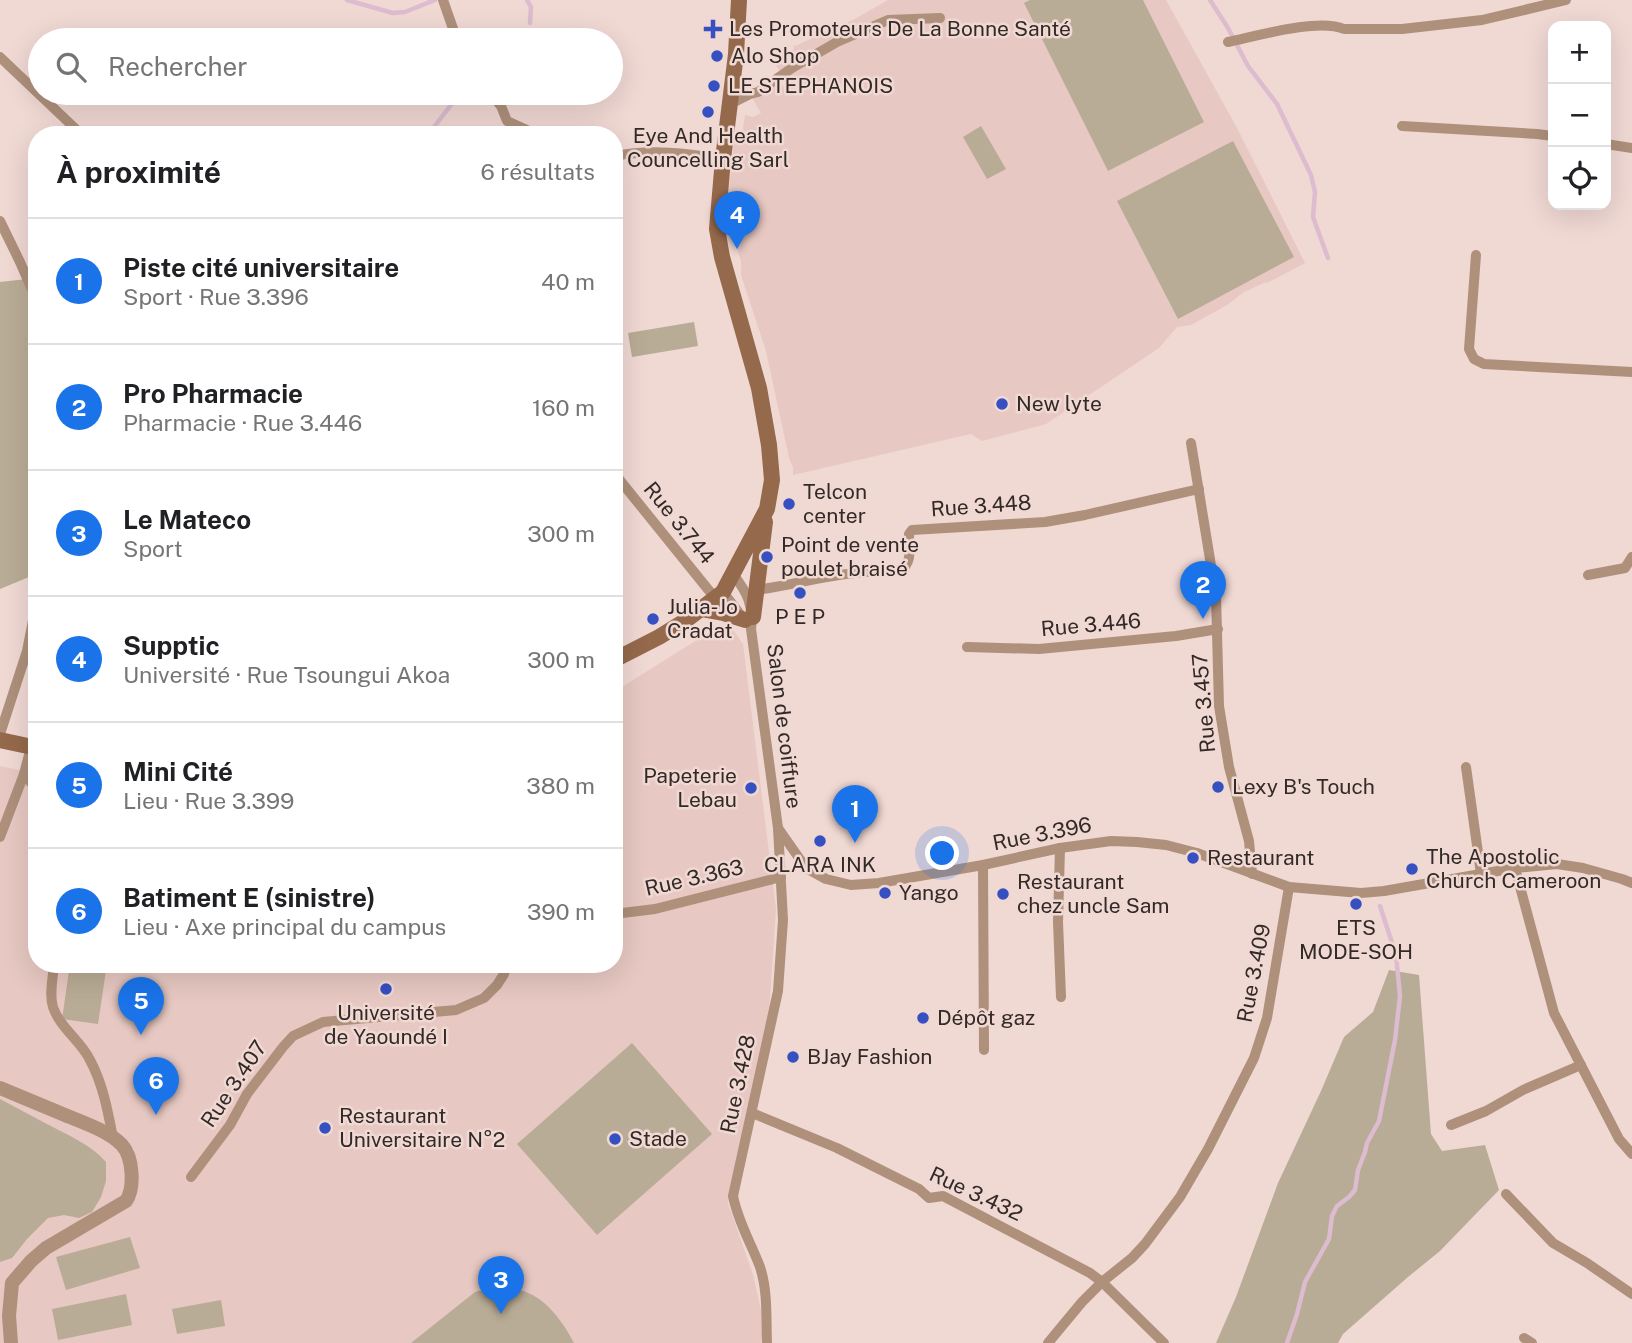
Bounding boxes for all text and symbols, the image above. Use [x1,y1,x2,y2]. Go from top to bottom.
place label: Les Promoteurs De La Bonne Santé [729,16,1071,41]
marker: Les Promoteurs De La Bonne Santé [703,19,723,39]
map controls [1548,21,1611,210]
button: + [1548,21,1611,84]
search box [28,28,623,105]
place label: Alo Shop [731,43,819,68]
icon: search [52,48,90,86]
marker: Alo Shop [709,48,725,64]
text: Rechercher [108,51,247,82]
place label: LE STEPHANOIS [728,73,893,98]
marker: LE STEPHANOIS [706,78,722,94]
button: − [1548,84,1611,147]
marker: Eye And Health Councelling Sarl [700,104,716,120]
place label: Eye And Health Councelling Sarl [627,123,789,172]
button: locate [1548,147,1611,210]
text: À proximité [56,154,221,190]
text: 6 résultats [480,158,595,185]
pin: 4 [714,191,760,249]
text: Piste cité universitaire [123,252,399,283]
text: 1 [74,268,84,295]
text: 40 m [541,268,595,295]
text: Sport · Rue 3.396 [123,283,309,310]
text: Pro Pharmacie [123,378,303,409]
place label: New lyte [1016,391,1102,416]
text: 2 [72,394,86,421]
text: 160 m [532,394,595,421]
marker: New lyte [994,396,1010,412]
text: Pharmacie · Rue 3.446 [123,409,362,436]
street label: Rue 3.744 [639,477,720,569]
place label: Telcon center [803,479,867,528]
street label: Rue 3.448 [930,490,1032,521]
marker: Telcon center [781,496,797,512]
text: Le Mateco [123,504,251,535]
text: 3 [71,520,87,547]
text: 300 m [527,520,595,547]
place label: Point de vente poulet braisé [781,532,919,581]
text: Sport [123,535,183,562]
marker: Point de vente poulet braisé [759,549,775,565]
pin: 2 [1180,561,1226,619]
marker: P E P [792,585,808,601]
place label: Julia-Jo Cradat [667,594,738,643]
place label: P E P [775,604,825,629]
street label: Rue 3.446 [1040,608,1142,641]
marker: Julia-Jo Cradat [645,611,661,627]
text: Supptic [123,630,220,661]
street label: Salon de coiffure [762,642,807,810]
text: 4 [71,646,87,673]
text: 300 m [527,646,595,673]
street label: Rue 3.457 [1187,652,1220,754]
text: Université · Rue Tsoungui Akoa [123,661,450,688]
text: Mini Cité [123,756,233,787]
place label: Papeterie Lebau [643,763,737,812]
text: 5 [71,772,87,799]
text: 380 m [526,772,595,799]
place label: Lexy B's Touch [1232,774,1375,799]
marker: Lexy B's Touch [1210,779,1226,795]
marker: Papeterie Lebau [743,780,759,796]
pin: 1 [832,785,878,843]
text: Lieu · Rue 3.399 [123,787,294,814]
street label: Rue 3.396 [990,812,1093,855]
marker: CLARA INK [812,833,828,849]
your location [925,836,959,870]
place label: The Apostolic Church Cameroon [1426,844,1601,893]
place label: Restaurant [1207,845,1314,870]
marker: Restaurant [1185,850,1201,866]
place label: CLARA INK [764,852,876,877]
street label: Rue 3.363 [642,854,746,901]
marker: The Apostolic Church Cameroon [1404,861,1420,877]
place label: Restaurant chez uncle Sam [1017,869,1169,918]
place label: Yango [899,880,959,905]
text: Batiment E (sinistre) [123,882,376,913]
marker: Yango [877,885,893,901]
marker: Restaurant chez uncle Sam [995,886,1011,902]
marker: ETS MODE-SOH [1348,896,1364,912]
text: 6 [71,898,87,925]
text: 390 m [527,898,595,925]
text: Lieu · Axe principal du campus [123,913,446,940]
place label: ETS MODE-SOH [1299,915,1413,964]
street label: Rue 3.409 [1232,921,1275,1024]
pin: 5 [118,977,164,1035]
marker: Université de Yaoundé I [378,981,394,997]
place label: Université de Yaoundé I [324,1000,448,1049]
place label: Dépôt gaz [937,1005,1035,1030]
marker: Dépôt gaz [915,1010,931,1026]
street label: Rue 3.428 [715,1032,760,1136]
street label: Rue 3.407 [195,1036,272,1132]
place label: BJay Fashion [807,1044,932,1069]
marker: BJay Fashion [785,1049,801,1065]
pin: 6 [133,1057,179,1115]
place label: Restaurant Universitaire N°2 [339,1103,505,1152]
marker: Restaurant Universitaire N°2 [317,1120,333,1136]
place label: Stade [629,1126,687,1151]
marker: Stade [607,1131,623,1147]
street label: Rue 3.432 [926,1161,1027,1226]
pin: 3 [478,1256,524,1314]

